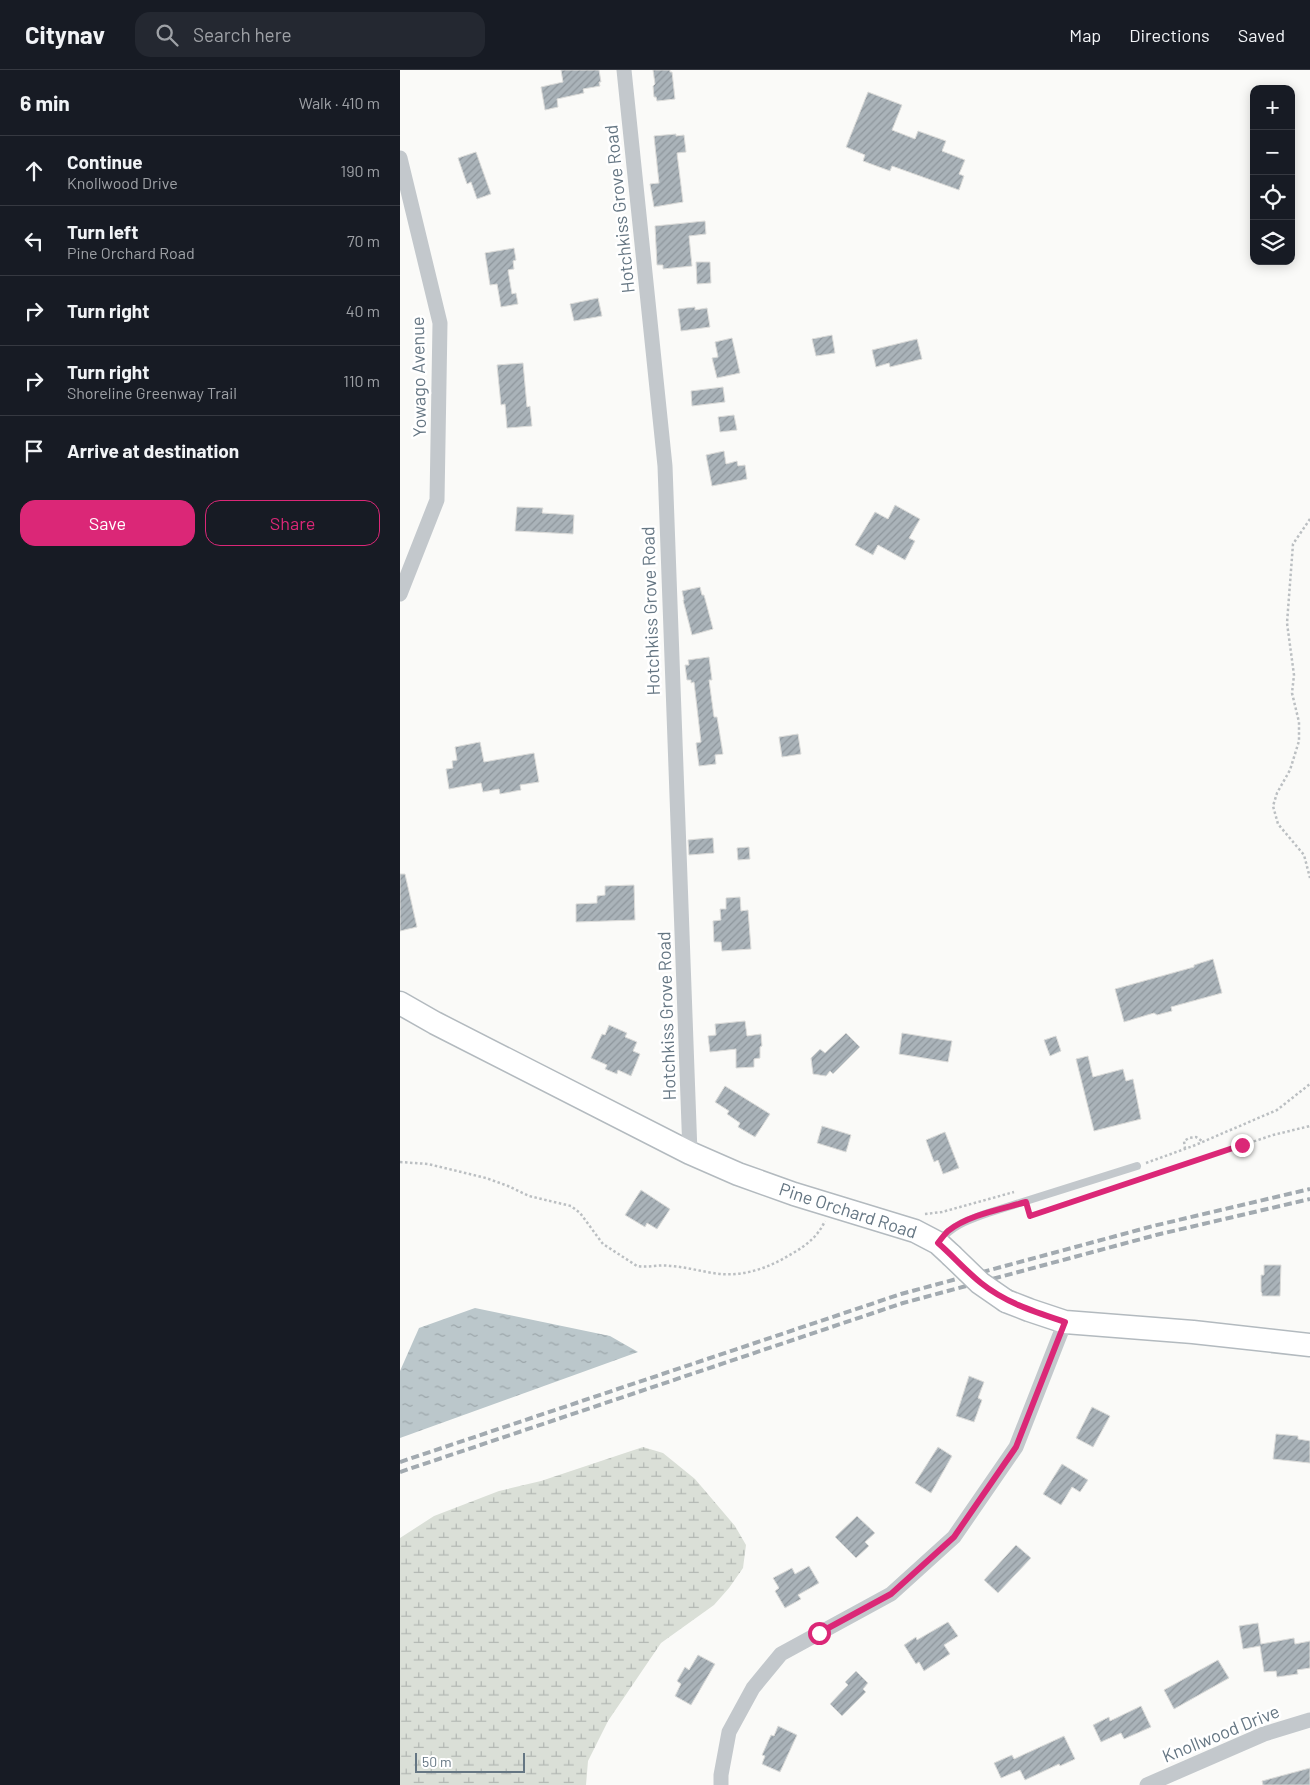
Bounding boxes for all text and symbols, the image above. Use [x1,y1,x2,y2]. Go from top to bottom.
search box [135,12,485,57]
text: Citynav [25,20,105,49]
icon: search [153,21,181,49]
text: Search here [193,23,292,46]
text: Map [1069,24,1101,46]
text: Directions [1129,24,1210,46]
text: Saved [1238,24,1285,46]
map controls [1250,85,1295,265]
button: + [1250,85,1295,130]
text: 6 min [20,90,70,115]
text: Walk · 410 m [299,93,380,112]
street label: Hotchkiss Grove Road [599,124,639,294]
button: − [1250,130,1295,175]
text: Continue [67,150,143,173]
icon: ahead [20,157,48,185]
text: 190 m [341,161,380,180]
text: Knollwood Drive [67,173,178,192]
button: locate [1250,175,1295,220]
text: Turn left [67,220,138,243]
button: layers [1250,220,1295,265]
icon: left [20,227,48,255]
text: 70 m [347,231,380,250]
text: Pine Orchard Road [67,243,195,262]
icon: right [20,297,48,325]
text: Turn right [67,299,149,322]
text: 40 m [346,301,380,320]
street label: Yowago Avenue [406,316,430,438]
text: Turn right [67,360,149,383]
icon: right [20,367,48,395]
text: 110 m [343,371,380,390]
text: Shoreline Greenway Trail [67,383,237,402]
icon: arrive [20,437,48,465]
text: Arrive at destination [67,439,239,462]
button: Save [20,500,195,546]
button: Share [205,500,380,546]
street label: Hotchkiss Grove Road [636,526,664,696]
street label: Hotchkiss Grove Road [652,931,680,1101]
route end [1231,1134,1254,1157]
street label: Pine Orchard Road [777,1177,920,1243]
route start [808,1622,831,1645]
street label: Knollwood Drive [1159,1700,1282,1767]
scale bar [415,1750,525,1773]
text: 50 m [422,1753,451,1770]

